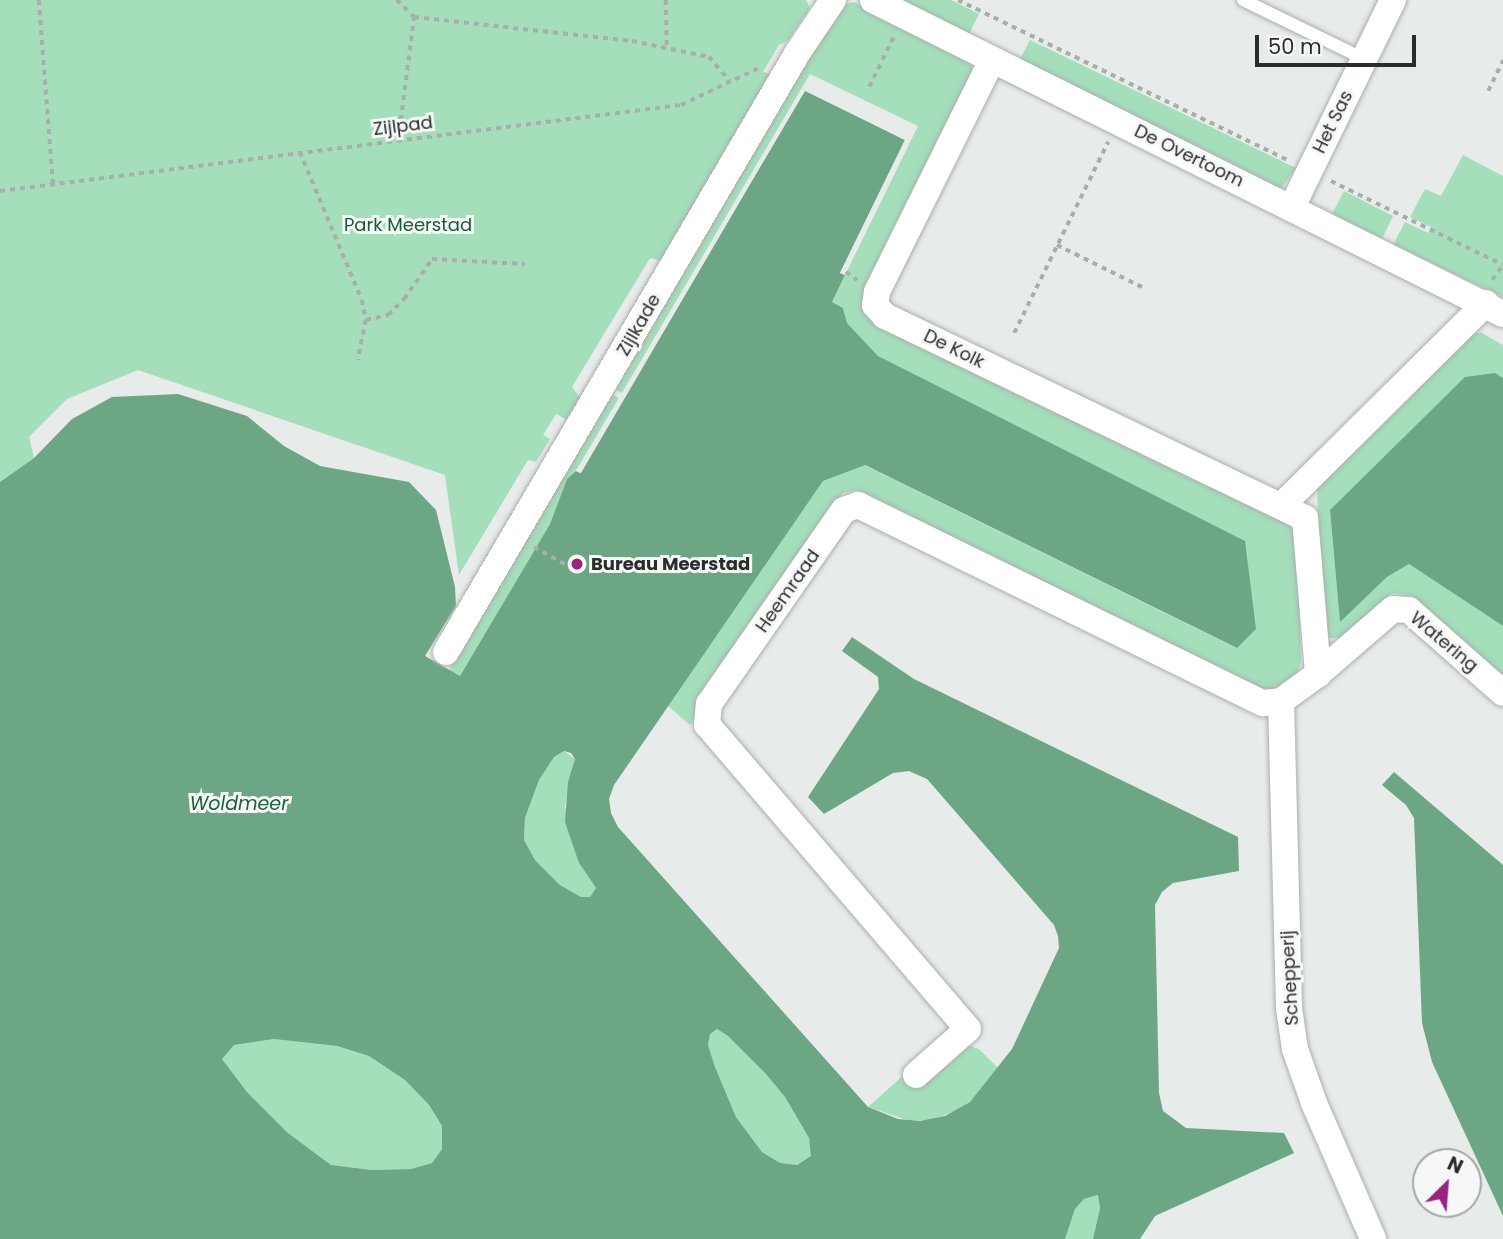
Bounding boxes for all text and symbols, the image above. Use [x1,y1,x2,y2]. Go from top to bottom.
scale bar [1258,21,1419,65]
text: 50 m [1268,32,1322,61]
street label: Het Sas [1309,87,1357,157]
street label: Zijlpad [372,112,434,140]
street label: De Overtoom [1131,120,1247,192]
park label: Park Meerstad [344,214,472,236]
street label: Zijlkade [613,290,665,360]
street label: De Kolk [920,325,988,373]
street label: Heemraad [751,545,825,637]
place label: Bureau Meerstad [591,553,750,575]
marker: Bureau Meerstad [569,556,585,572]
street label: Watering [1406,607,1482,677]
water label: Woldmeer [190,793,288,815]
street label: Schepperij [1277,930,1303,1026]
north arrow [1412,1148,1482,1218]
text: N [1443,1150,1467,1181]

